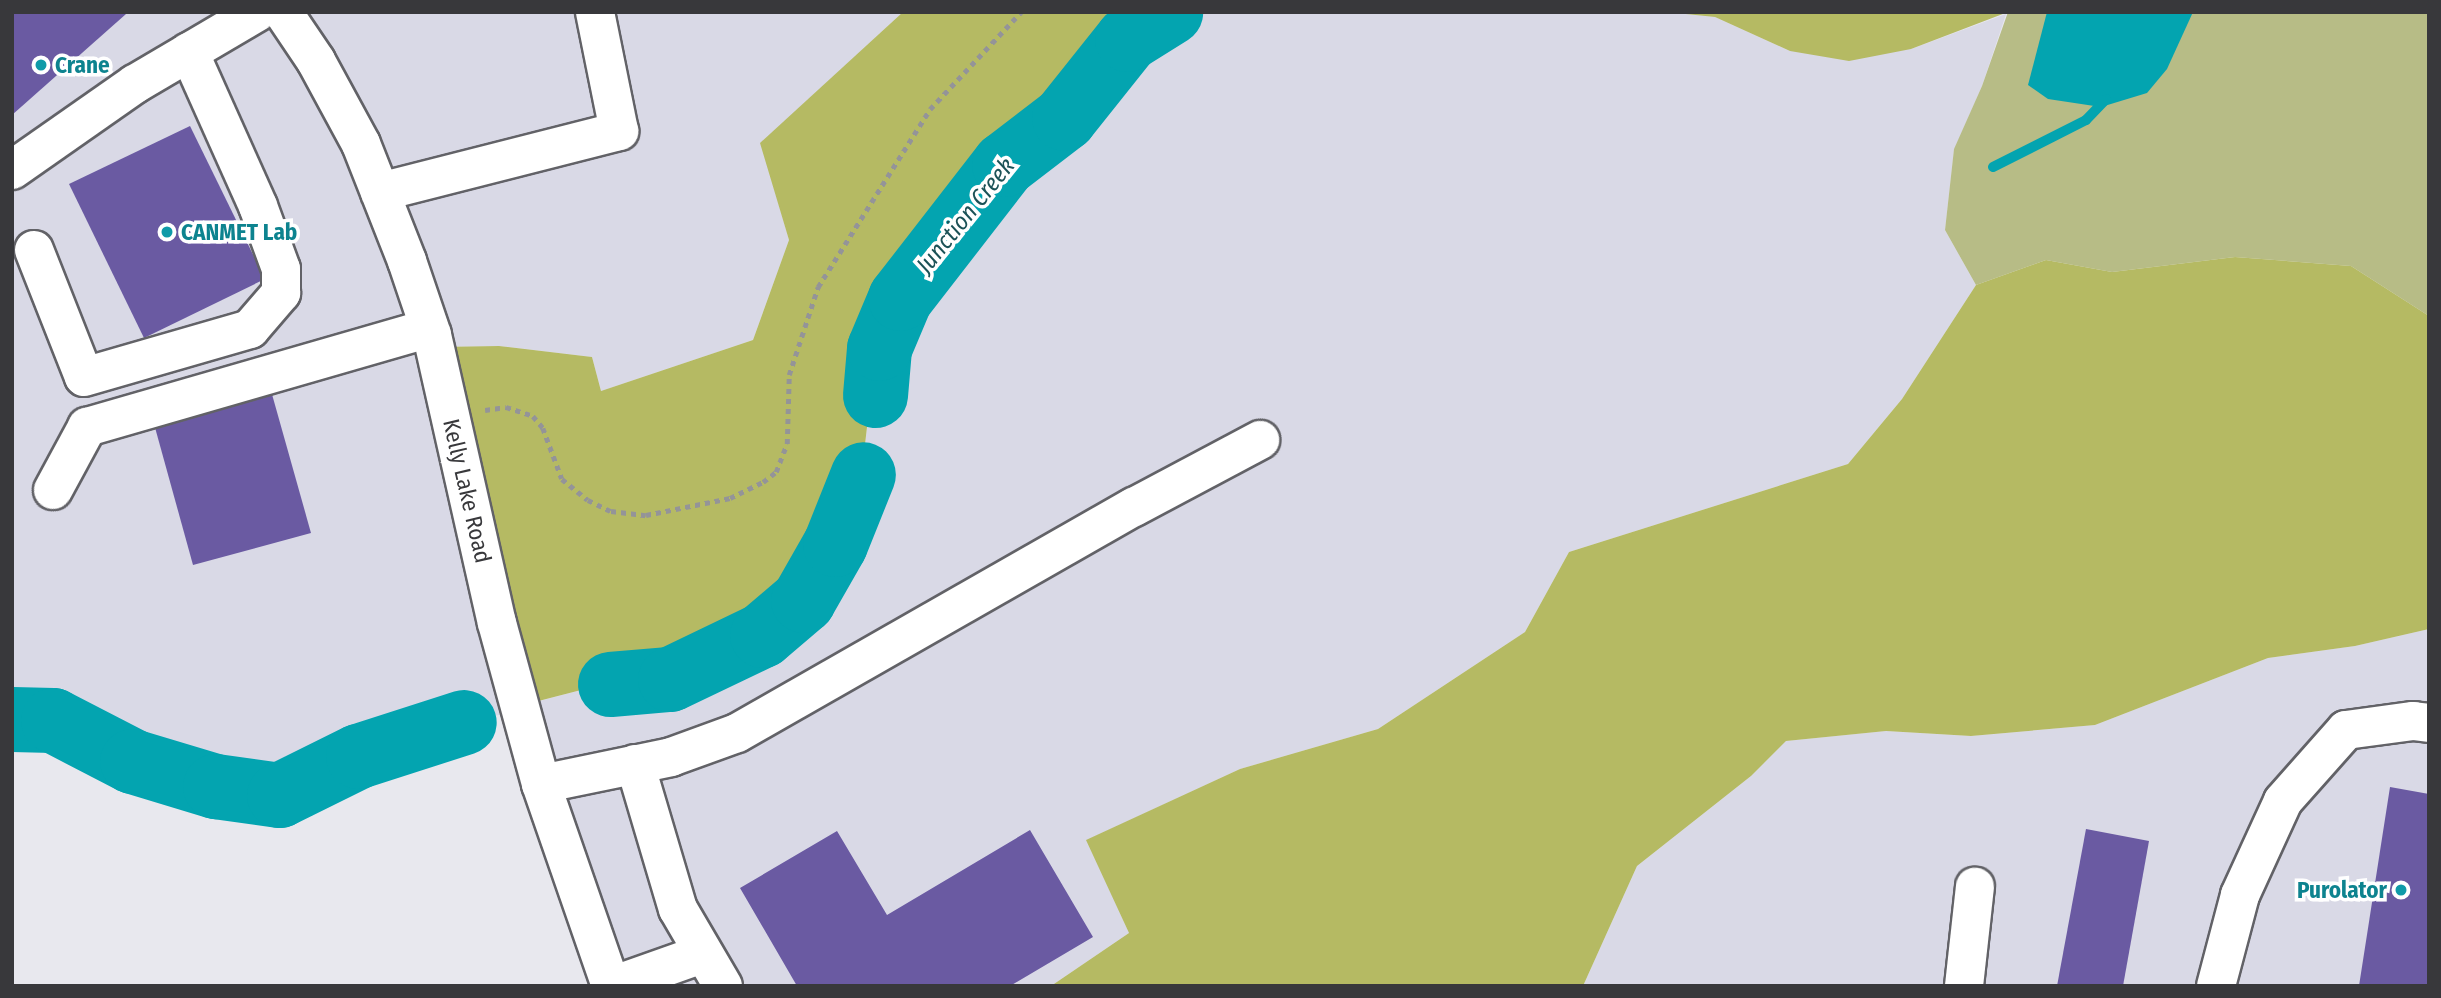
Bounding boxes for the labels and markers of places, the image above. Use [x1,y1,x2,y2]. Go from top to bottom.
place label: Crane [55,51,110,79]
marker: Crane [33,57,49,73]
place label: CANMET Lab [181,218,297,246]
marker: CANMET Lab [159,224,175,240]
place label: Purolator [2297,876,2387,904]
marker: Purolator [2393,882,2409,898]

